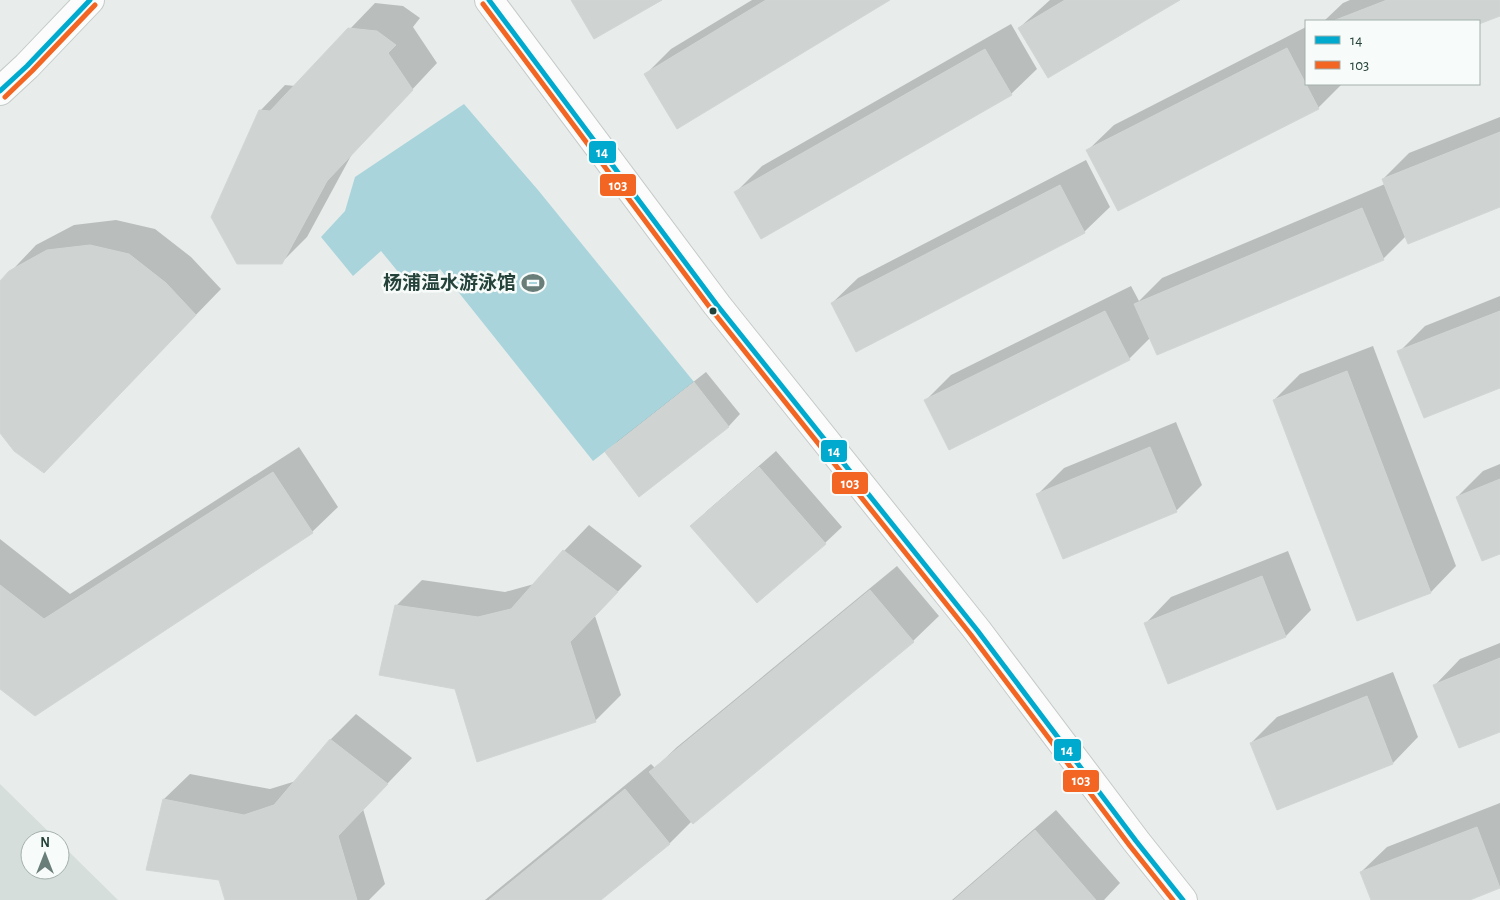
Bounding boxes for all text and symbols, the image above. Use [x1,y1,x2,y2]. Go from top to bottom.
legend [1305,20,1480,85]
text: 14 [1350,33,1362,48]
text: 103 [1350,58,1369,73]
line badge: 14 [588,140,617,164]
text: 14 [596,146,608,160]
line badge: 103 [599,173,637,197]
text: 103 [609,179,627,193]
sports icon: 杨浦温水游泳馆 [520,270,546,296]
place label: 杨浦温水游泳馆 [383,272,516,293]
unlabelled marker [708,306,718,316]
line badge: 14 [820,439,848,463]
text: 14 [828,445,840,459]
line badge: 103 [831,471,869,495]
text: 103 [841,477,859,491]
line badge: 14 [1053,738,1082,762]
text: 14 [1061,744,1073,758]
line badge: 103 [1062,769,1100,793]
text: 103 [1072,774,1090,788]
north arrow [20,830,70,880]
text: N [40,836,50,850]

